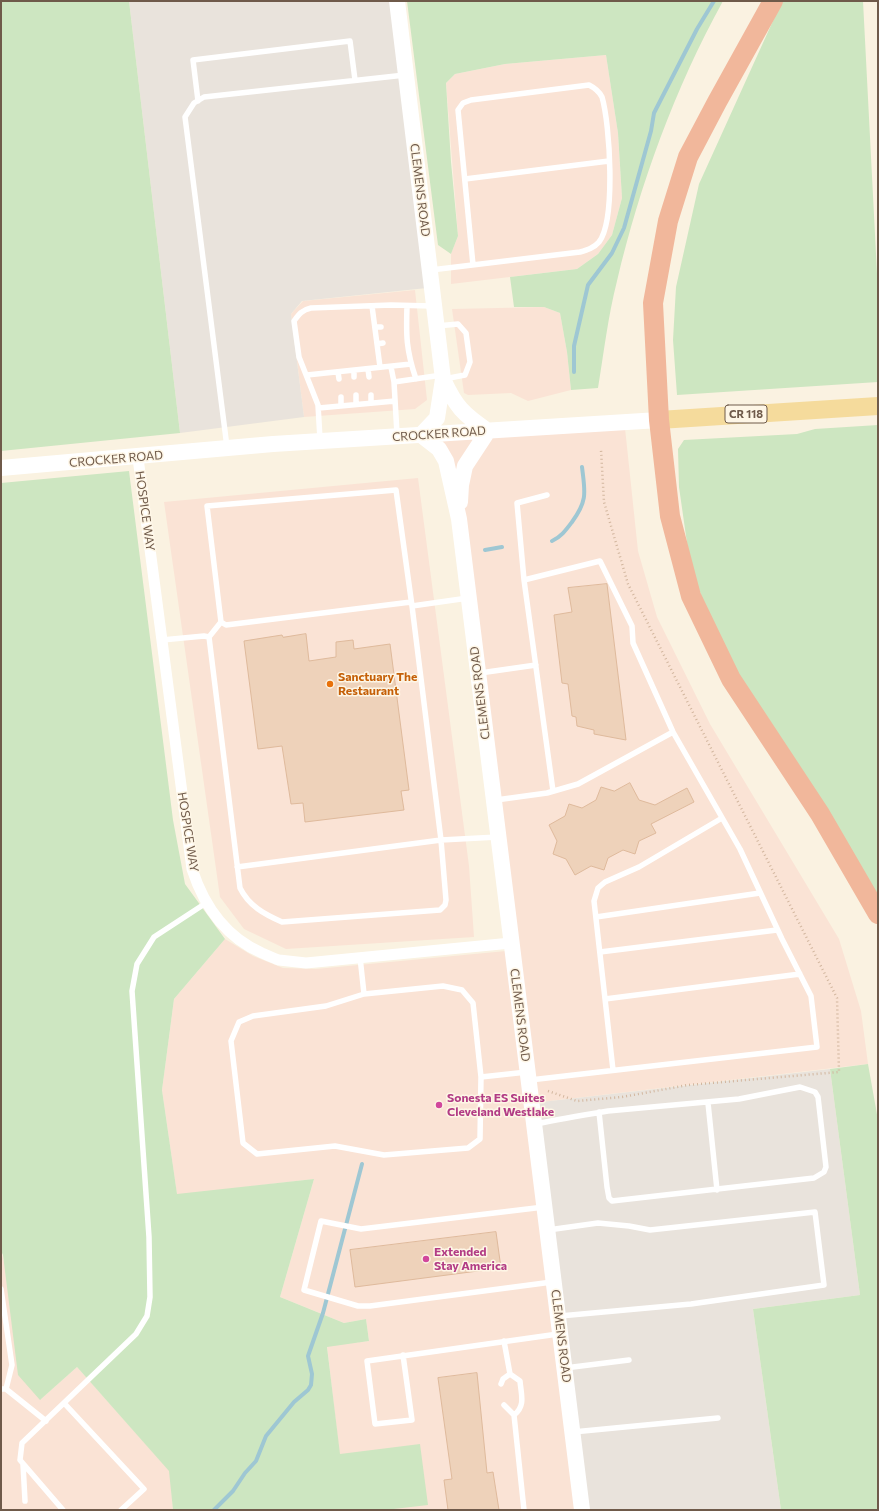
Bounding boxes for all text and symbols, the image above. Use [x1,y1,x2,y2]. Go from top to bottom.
street label: CLEMENS ROAD [407,143,433,237]
road number: CR 118 [725,405,767,423]
street label: CROCKER ROAD [392,424,486,444]
street label: CROCKER ROAD [69,448,163,470]
street label: HOSPICE WAY [132,470,158,552]
street label: CLEMENS ROAD [467,646,493,740]
place label: Sanctuary The Restaurant [338,670,417,698]
marker: Sanctuary The Restaurant [325,679,335,689]
street label: HOSPICE WAY [175,791,201,873]
street label: CLEMENS ROAD [507,968,533,1062]
place label: Sonesta ES Suites Cleveland Westlake [447,1091,554,1119]
marker: Sonesta ES Suites Cleveland Westlake [434,1100,444,1110]
place label: Extended Stay America [434,1245,507,1273]
marker: Extended Stay America [421,1254,431,1264]
street label: CLEMENS ROAD [548,1289,574,1383]

